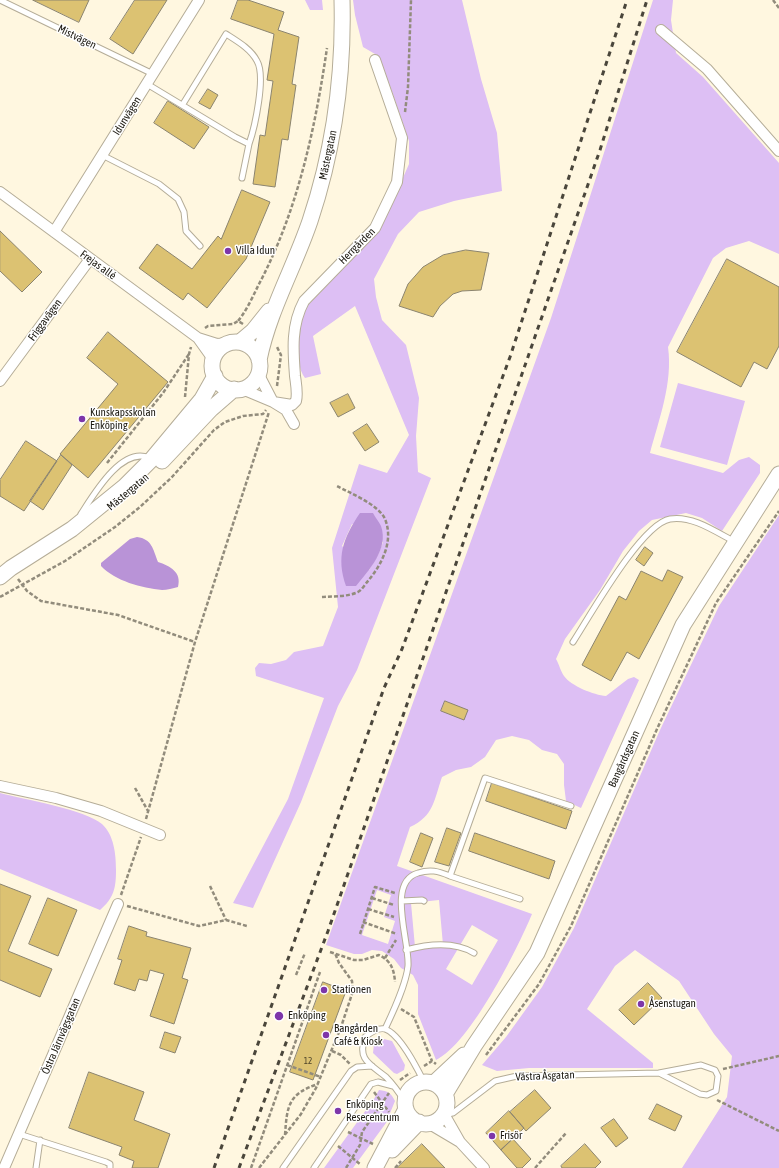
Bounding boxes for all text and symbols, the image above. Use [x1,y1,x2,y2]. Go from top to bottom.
street label: Mistvägen [56,22,98,52]
street label: Idunvägen [110,94,144,138]
street label: Mästergatan [316,129,340,181]
street label: Herrgården [336,225,378,267]
place label: Villa Idun [236,244,275,258]
marker: Villa Idun [223,246,233,256]
street label: Frejas allé [77,248,119,282]
street label: Friggavägen [25,297,65,343]
place label: Kunskapsskolan Enköping [90,406,156,432]
marker: Kunskapsskolan Enköping [77,414,87,424]
street label: Mästergatan [104,471,152,513]
street label: Bangårdsgatan [606,729,642,789]
place label: Stationen [332,983,371,997]
marker: Stationen [319,985,329,995]
street label: Östra Järnvägsgatan [39,996,83,1076]
place label: Åsenstugan [649,997,696,1011]
marker: Åsenstugan [636,999,646,1009]
place label: Enköping [288,1009,326,1023]
marker: Enköping [273,1010,285,1022]
place label: Bangården Café & Kiosk [334,1022,383,1048]
marker: Bangården Café & Kiosk [321,1030,331,1040]
house number: 12 [304,1056,312,1066]
street label: Västra Åsgatan [515,1068,575,1084]
place label: Enköping Resecentrum [346,1098,399,1124]
marker: Enköping Resecentrum [333,1106,343,1116]
place label: Frisör [500,1129,522,1143]
marker: Frisör [487,1131,497,1141]

